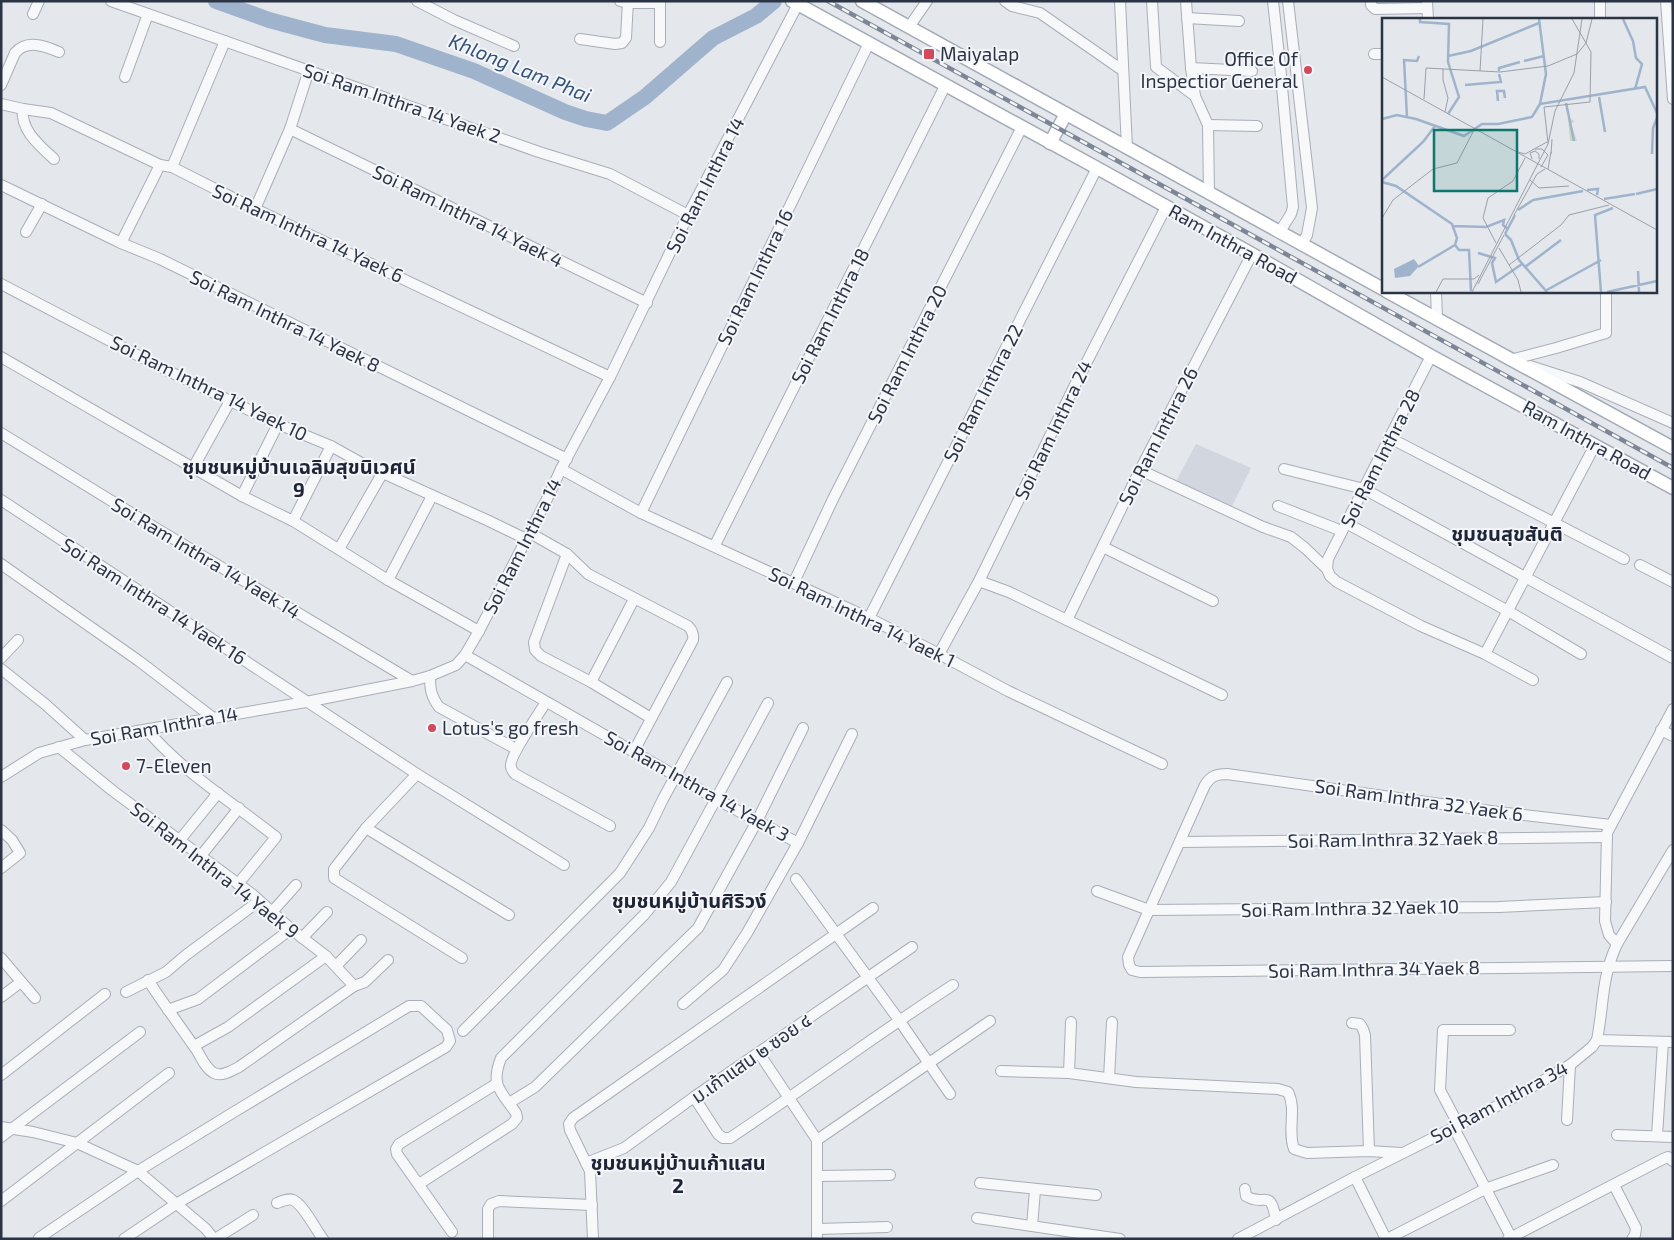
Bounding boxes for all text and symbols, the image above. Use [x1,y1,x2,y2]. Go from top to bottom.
inset map [1382,18,1656,292]
water label: Khlong Lam Phai [446,28,595,107]
place label: Maiyalap [940,42,1019,65]
marker: Maiyalap [922,47,936,61]
place label: Office Of Inspectior General [1141,47,1299,92]
street label: Soi Ram Inthra 14 Yaek 2 [300,58,504,147]
marker: Office Of Inspectior General [1302,64,1314,76]
street label: Soi Ram Inthra 14 [660,113,749,257]
street label: Soi Ram Inthra 14 Yaek 4 [369,159,567,272]
street label: Soi Ram Inthra 14 Yaek 6 [209,178,407,287]
street label: Ram Inthra Road [1165,199,1302,288]
street label: Soi Ram Inthra 16 [712,205,797,349]
street label: Soi Ram Inthra 18 [785,244,874,387]
street label: Soi Ram Inthra 14 Yaek 8 [186,264,384,377]
street label: Soi Ram Inthra 20 [862,281,951,427]
street label: Soi Ram Inthra 22 [938,320,1027,465]
street label: Soi Ram Inthra 14 Yaek 10 [107,330,311,445]
street label: Soi Ram Inthra 24 [1009,356,1096,503]
street label: Soi Ram Inthra 26 [1113,363,1202,509]
street label: Soi Ram Inthra 28 [1335,385,1424,531]
street label: Ram Inthra Road [1519,395,1656,484]
district label: ชุมชนหมู่บ้านเฉลิมสุขนิเวศน์ 9 [182,454,416,501]
street label: Soi Ram Inthra 14 [477,474,566,618]
street label: Soi Ram Inthra 14 Yaek 14 [108,492,305,623]
district label: ชุมชนสุขสันติ [1451,521,1563,546]
street label: Soi Ram Inthra 14 Yaek 16 [58,532,251,669]
street label: Soi Ram Inthra 14 Yaek 1 [765,561,959,672]
street label: Soi Ram Inthra 14 [88,701,239,750]
place label: Lotus's go fresh [442,716,579,739]
marker: Lotus's go fresh [426,722,438,734]
street label: Soi Ram Inthra 14 Yaek 3 [601,725,794,846]
place label: 7-Eleven [136,754,212,777]
marker: 7-Eleven [120,760,132,772]
street label: Soi Ram Inthra 32 Yaek 6 [1313,774,1525,826]
street label: Soi Ram Inthra 14 Yaek 9 [126,797,304,943]
street label: Soi Ram Inthra 32 Yaek 8 [1287,825,1498,852]
district label: ชุมชนหมู่บ้านศิริวง์ [612,888,766,913]
street label: Soi Ram Inthra 32 Yaek 10 [1241,894,1459,921]
street label: Soi Ram Inthra 34 Yaek 8 [1268,955,1480,982]
street label: ม.เก้าแสน ๒ ซอย ๔ [686,1008,815,1108]
street label: Soi Ram Inthra 34 [1426,1056,1571,1147]
district label: ชุมชนหมู่บ้านเก้าแสน 2 [590,1150,766,1197]

